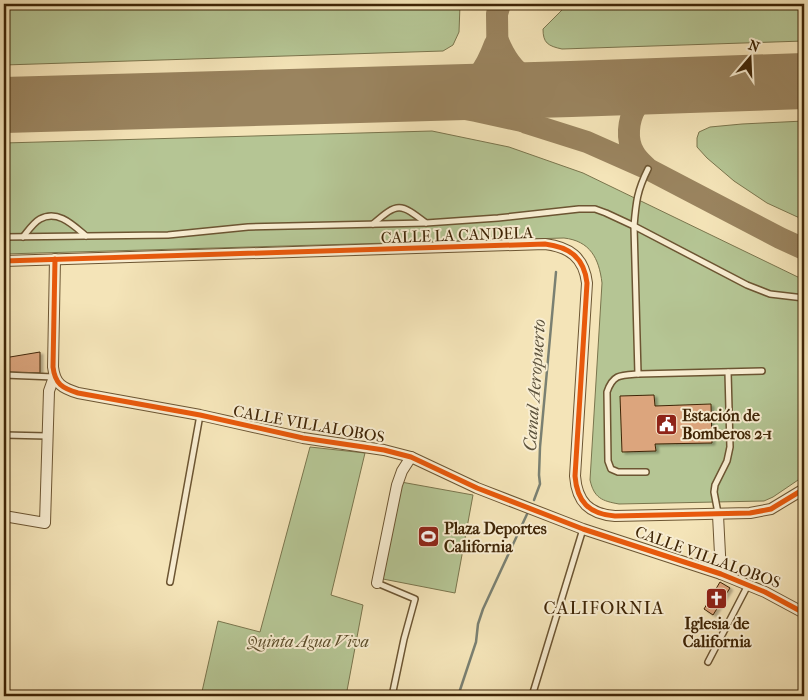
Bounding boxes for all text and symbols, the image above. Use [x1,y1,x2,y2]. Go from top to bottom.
north arrow [726,32,776,82]
text: N [746,36,762,56]
street label: CALLE LA CANDELA [380,223,534,247]
water label: Canal Aeropuerto [520,318,550,452]
street label: CALLE VILLALOBOS [232,401,386,447]
place label: Estación de Bomberos 2-1 [682,406,773,443]
public building icon: Estación de Bomberos 2-1 [654,412,678,436]
place label: Plaza Deportes California [444,519,547,556]
street label: CALLE VILLALOBOS [633,522,783,592]
sports icon: Plaza Deportes California [416,525,440,549]
church icon: Iglesia de California [705,587,729,611]
district label: CALIFORNIA [544,598,664,619]
place label: Iglesia de California [683,614,752,651]
park label: Quinta Agua Viva [246,632,369,652]

